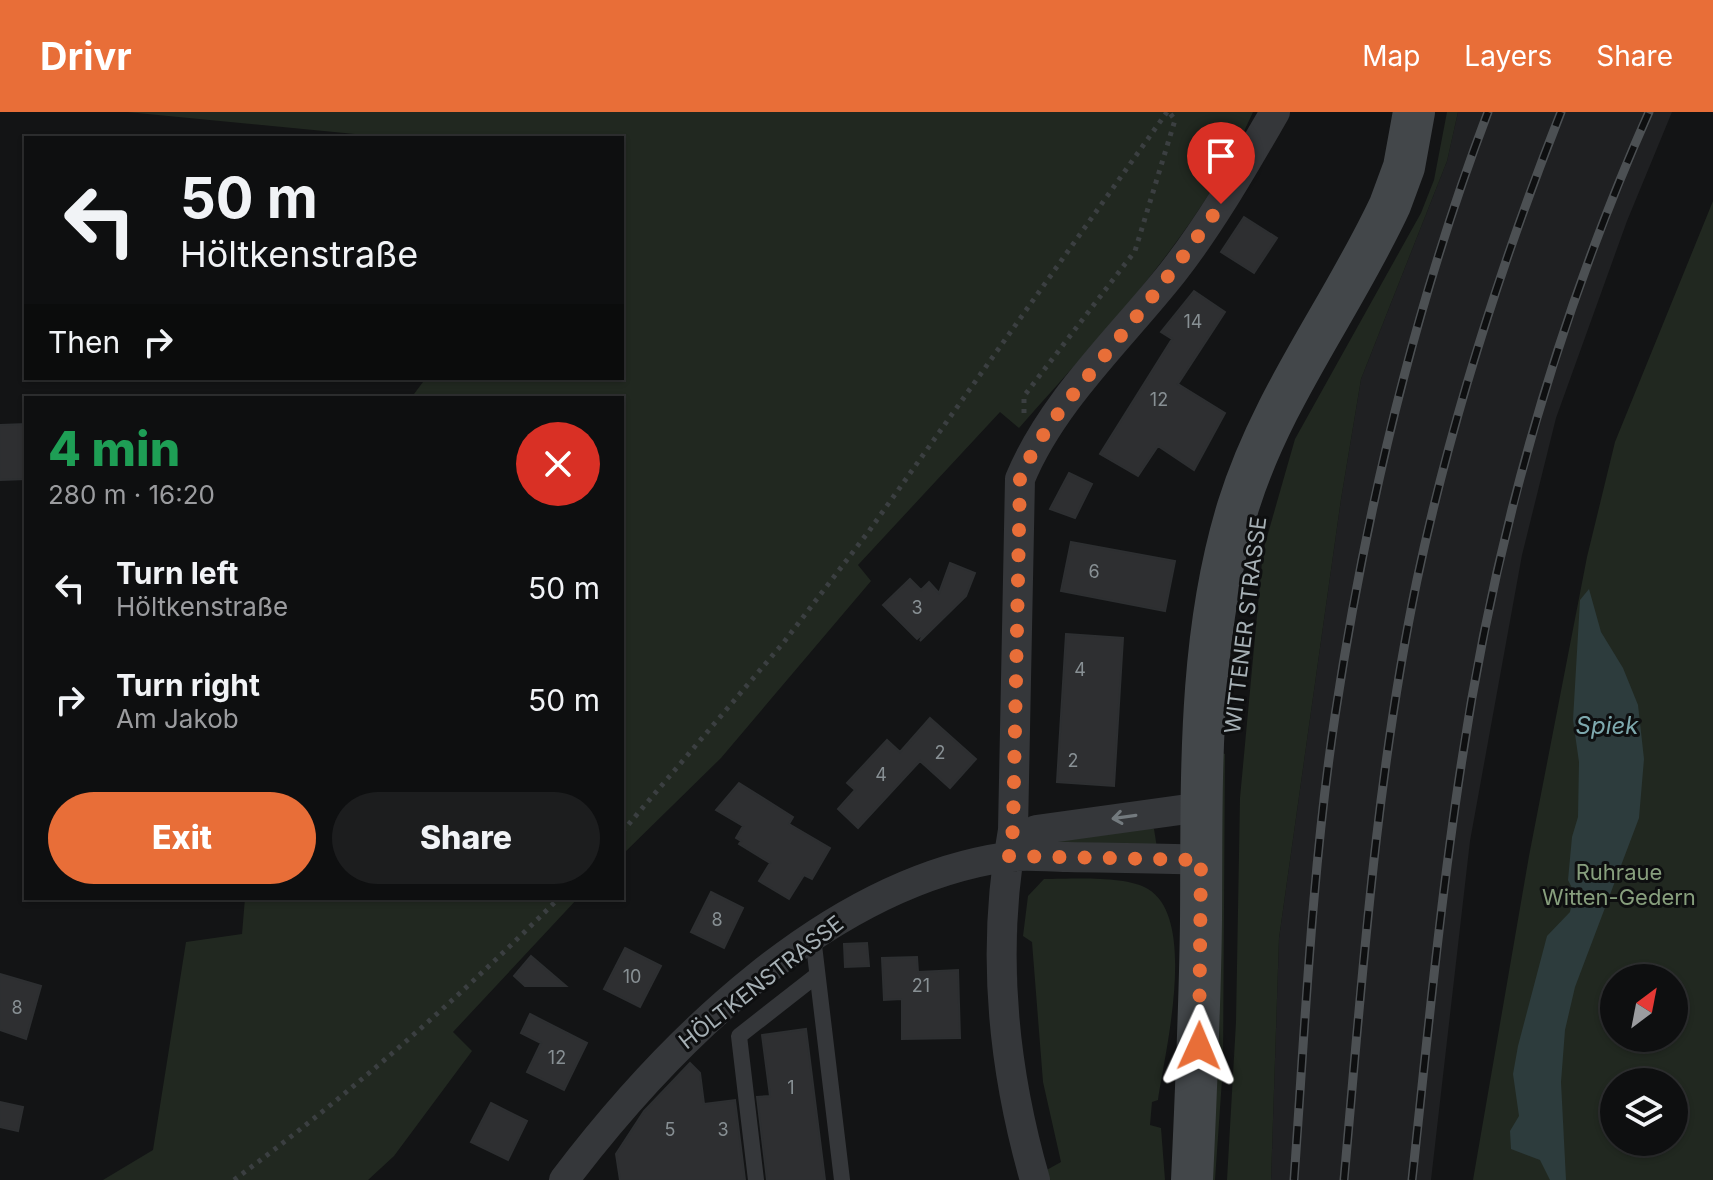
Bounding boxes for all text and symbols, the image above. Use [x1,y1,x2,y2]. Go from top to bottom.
text: Drivr [40,33,132,79]
text: Map [1362,39,1420,73]
text: Layers [1464,39,1552,73]
text: Share [1596,39,1673,73]
pin [1187,122,1255,204]
icon: arrive [1199,134,1243,178]
text: 50 m [180,164,318,232]
icon: left [48,168,152,272]
text: Höltkenstraße [180,232,418,276]
house number: 14 [1184,311,1202,332]
icon: right [136,320,180,364]
text: Then [48,324,120,360]
house number: 12 [1150,389,1168,410]
text: 4 min [48,419,180,478]
button: close [516,422,600,506]
text: 280 m · 16:20 [48,479,215,510]
street label: WITTENER STRASSE [1219,515,1271,735]
text: Turn left [116,555,238,591]
house number: 6 [1088,561,1100,582]
icon: left [48,566,92,610]
text: 50 m [528,570,600,606]
text: Höltkenstraße [116,591,288,622]
house number: 3 [911,597,923,618]
house number: 4 [1074,659,1086,680]
text: Turn right [116,667,260,703]
icon: right [48,678,92,722]
text: 50 m [528,682,600,718]
text: Am Jakob [116,703,239,734]
water label: Spiek [1576,711,1639,740]
house number: 2 [935,742,945,763]
house number: 2 [1068,750,1078,771]
house number: 4 [875,764,887,785]
button: Exit [48,792,316,884]
button: Share [332,792,600,884]
one-way arrow [1112,810,1138,825]
park label: Ruhraue Witten-Gedern [1542,859,1696,910]
house number: 8 [711,909,723,930]
street label: HÖLTKENSTRASSE [674,910,848,1054]
north arrow [1600,964,1688,1052]
map controls [1600,964,1688,1156]
house number: 10 [623,966,641,987]
house number: 21 [912,975,930,996]
house number: 8 [11,997,23,1018]
position arrow [1157,1004,1241,1088]
house number: 12 [548,1047,566,1068]
button: layers [1600,1068,1688,1156]
house number: 1 [787,1077,795,1098]
house number: 5 [665,1119,675,1140]
house number: 3 [717,1119,729,1140]

